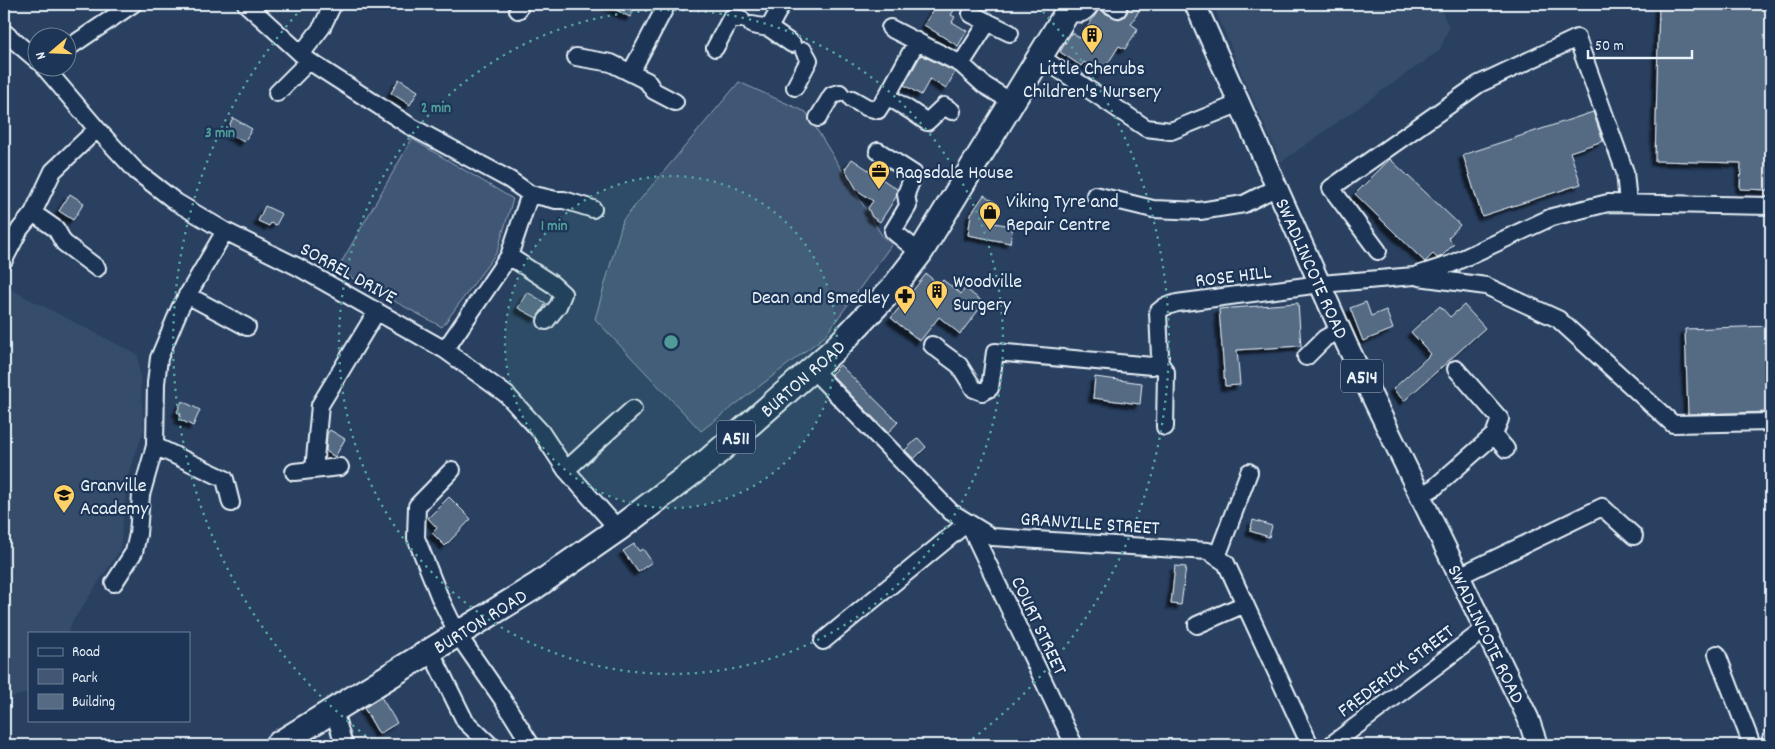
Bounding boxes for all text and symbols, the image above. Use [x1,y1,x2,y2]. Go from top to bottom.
building icon: Little Cherubs Children's Nursery [1080,23,1104,54]
north arrow [28,28,78,78]
scale bar [1588,28,1691,60]
text: 50 m [1595,36,1624,58]
text: N [31,49,52,62]
place label: Little Cherubs Children's Nursery [1023,56,1162,107]
text: 2 min [421,98,451,120]
text: 3 min [205,123,235,145]
office icon: Ragsdale House [867,159,891,190]
place label: Ragsdale House [895,160,1013,188]
place label: Viking Tyre and Repair Centre [1006,189,1119,240]
street label: SWADLINCOTE ROAD [1266,194,1354,344]
shop icon: Viking Tyre and Repair Centre [978,200,1002,231]
text: 1 min [541,216,567,238]
street label: SORREL DRIVE [294,237,401,313]
street label: ROSE HILL [1194,259,1273,297]
place label: Woodville Surgery [953,269,1022,320]
building icon: Woodville Surgery [925,279,949,310]
pharmacy icon: Dean and Smedley [893,284,917,315]
place label: Dean and Smedley [752,285,890,313]
centre of rings [662,333,680,351]
street label: BURTON ROAD [755,335,853,426]
road number: A514 [1341,360,1383,392]
road number: A511 [717,421,755,454]
place label: Granville Academy [80,473,149,524]
school or university icon: Granville Academy [52,483,76,514]
street label: GRANVILLE STREET [1019,506,1160,544]
street label: SWADLINCOTE ROAD [1439,561,1530,709]
street label: COURT STREET [1002,572,1072,680]
street label: BURTON ROAD [429,584,534,663]
street label: FREDERICK STREET [1333,619,1461,726]
legend [28,632,190,722]
text: Road [72,642,100,664]
text: Park [72,668,98,690]
text: Building [72,692,115,714]

